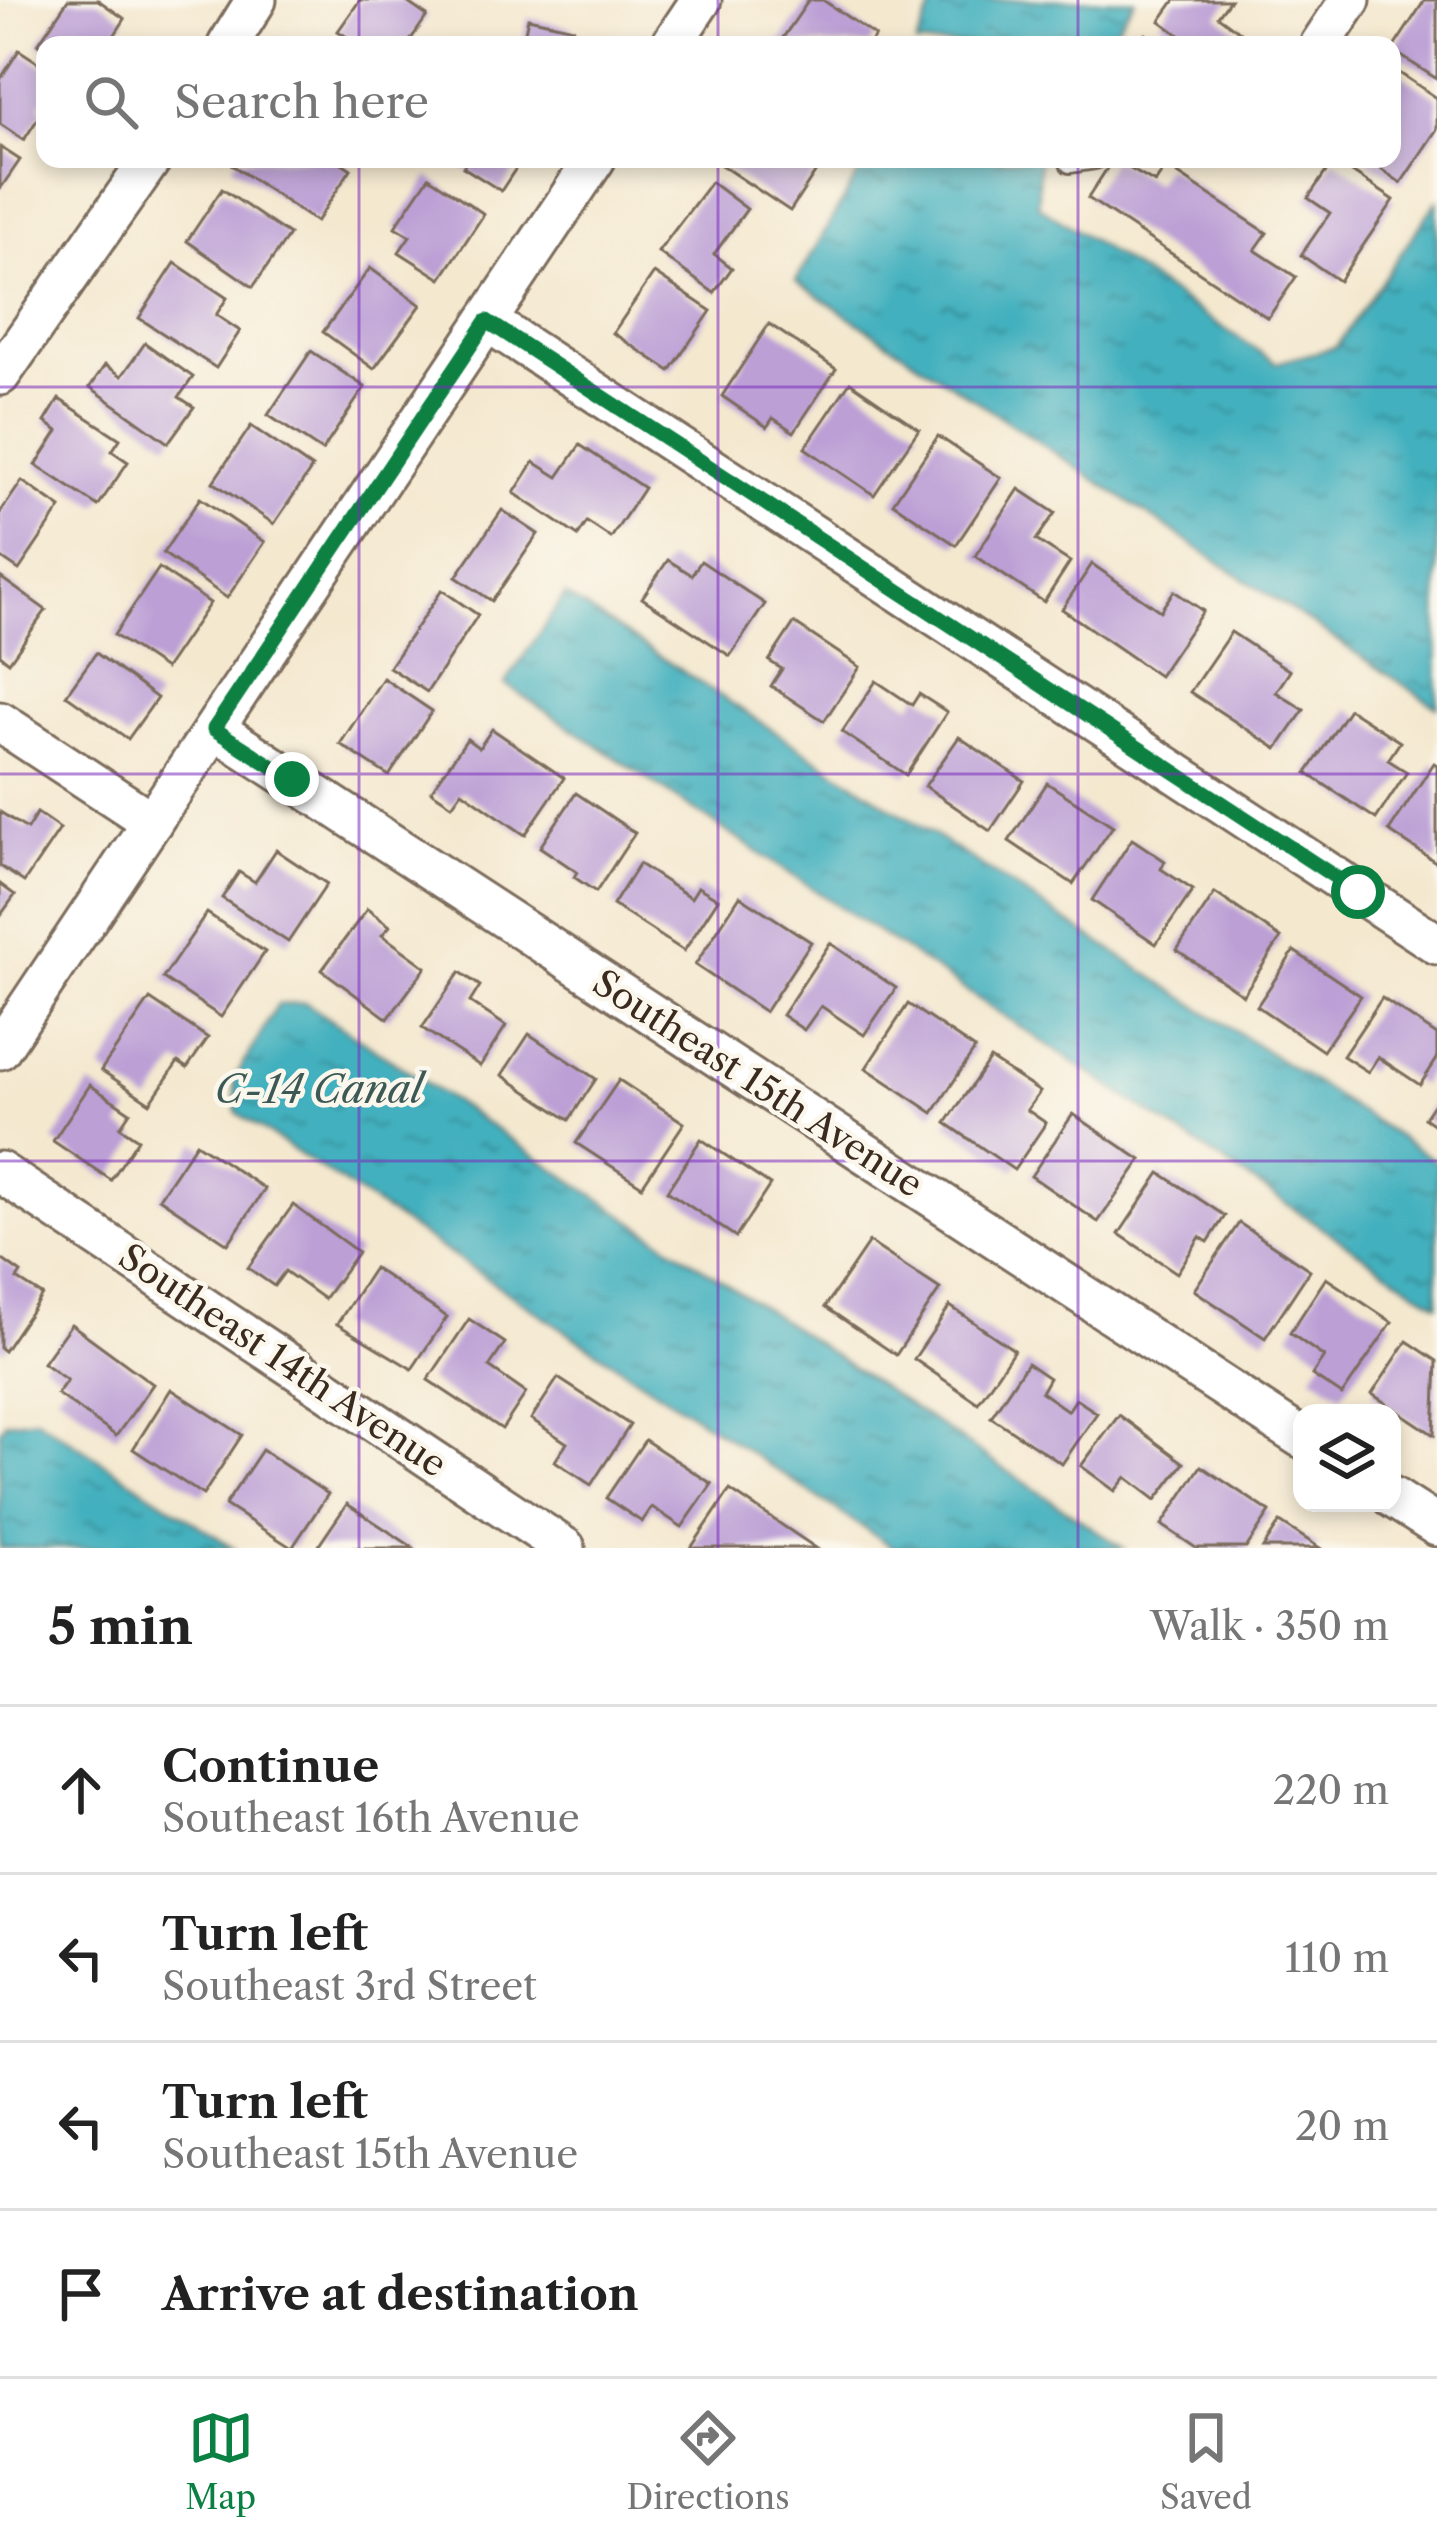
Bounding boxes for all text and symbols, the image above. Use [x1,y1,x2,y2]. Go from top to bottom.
search box [36,36,1401,168]
icon: search [78,69,144,135]
text: Search here [174,74,429,130]
route end [265,752,319,806]
route start [1331,865,1385,919]
street label: Southeast 15th Avenue [585,960,931,1206]
water label: C-14 Canal [215,1065,428,1113]
street label: Southeast 14th Avenue [111,1234,455,1486]
map controls [1293,1404,1401,1512]
button: layers [1293,1404,1401,1512]
text: 5 min [48,1595,193,1657]
text: Walk · 350 m [1150,1602,1389,1650]
text: Continue [162,1738,379,1794]
icon: ahead [48,1757,114,1823]
text: 220 m [1273,1766,1389,1814]
text: Southeast 16th Avenue [162,1794,580,1842]
text: Turn left [162,1906,368,1962]
icon: left [48,1925,114,1991]
text: 110 m [1285,1934,1389,1982]
text: Southeast 3rd Street [162,1962,537,2010]
text: Turn left [162,2074,368,2130]
icon: left [48,2093,114,2159]
text: 20 m [1295,2102,1389,2150]
text: Southeast 15th Avenue [162,2130,578,2178]
icon: arrive [48,2261,114,2327]
text: Arrive at destination [162,2266,639,2322]
tab: Map [185,2405,256,2518]
tab: Directions [627,2405,790,2518]
tab: Saved [1160,2405,1252,2518]

